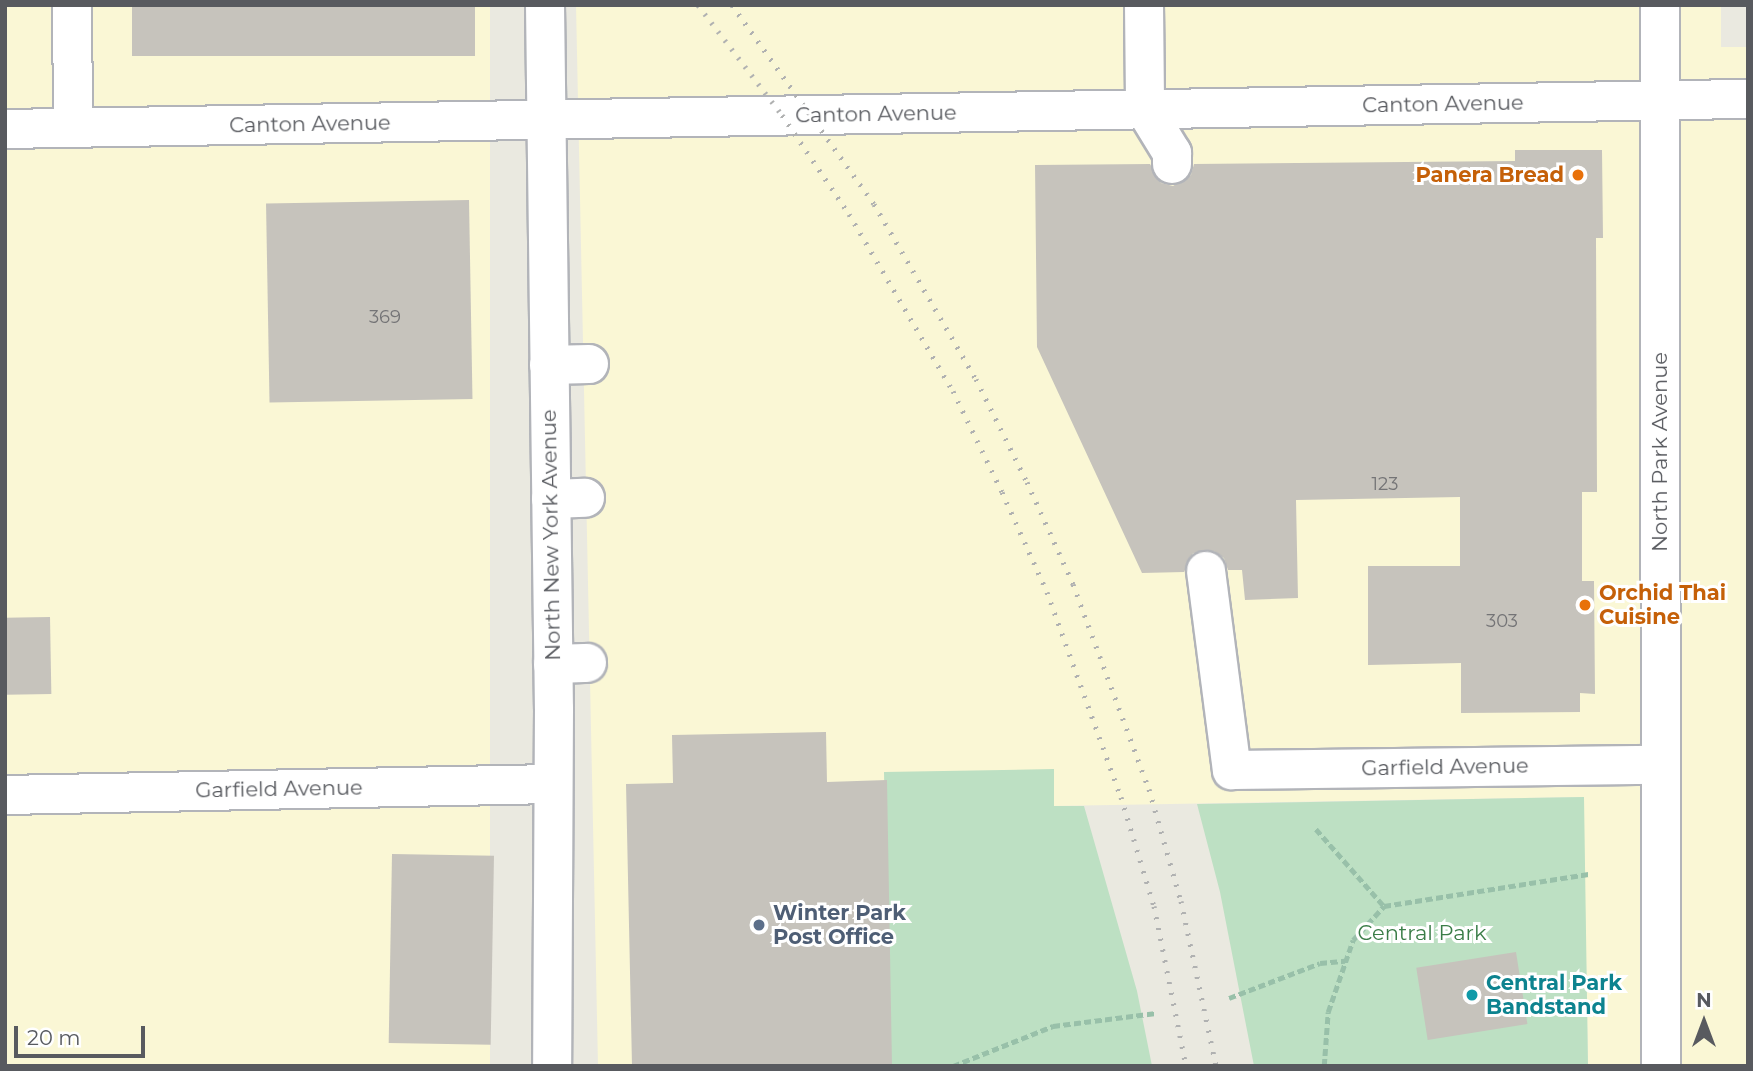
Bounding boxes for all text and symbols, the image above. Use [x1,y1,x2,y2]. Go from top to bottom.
street label: Canton Avenue [1362,90,1524,118]
street label: Canton Avenue [795,100,957,128]
street label: Canton Avenue [229,110,391,138]
place label: Panera Bread [1416,162,1564,188]
marker: Panera Bread [1570,167,1586,183]
house number: 369 [369,306,401,328]
street label: North Park Avenue [1647,352,1673,552]
street label: North New York Avenue [536,409,566,661]
house number: 123 [1372,473,1398,495]
place label: Orchid Thai Cuisine [1599,580,1726,630]
marker: Orchid Thai Cuisine [1577,597,1593,613]
house number: 303 [1486,610,1518,632]
street label: Garfield Avenue [1361,753,1529,781]
street label: Garfield Avenue [195,775,363,803]
place label: Winter Park Post Office [773,900,906,950]
marker: Winter Park Post Office [751,917,767,933]
park label: Central Park [1358,920,1486,946]
place label: Central Park Bandstand [1486,970,1622,1020]
marker: Central Park Bandstand [1464,987,1480,1003]
north arrow [1669,987,1739,1057]
text: N [1696,989,1712,1012]
scale bar [18,1012,149,1056]
text: 20 m [27,1025,81,1050]

